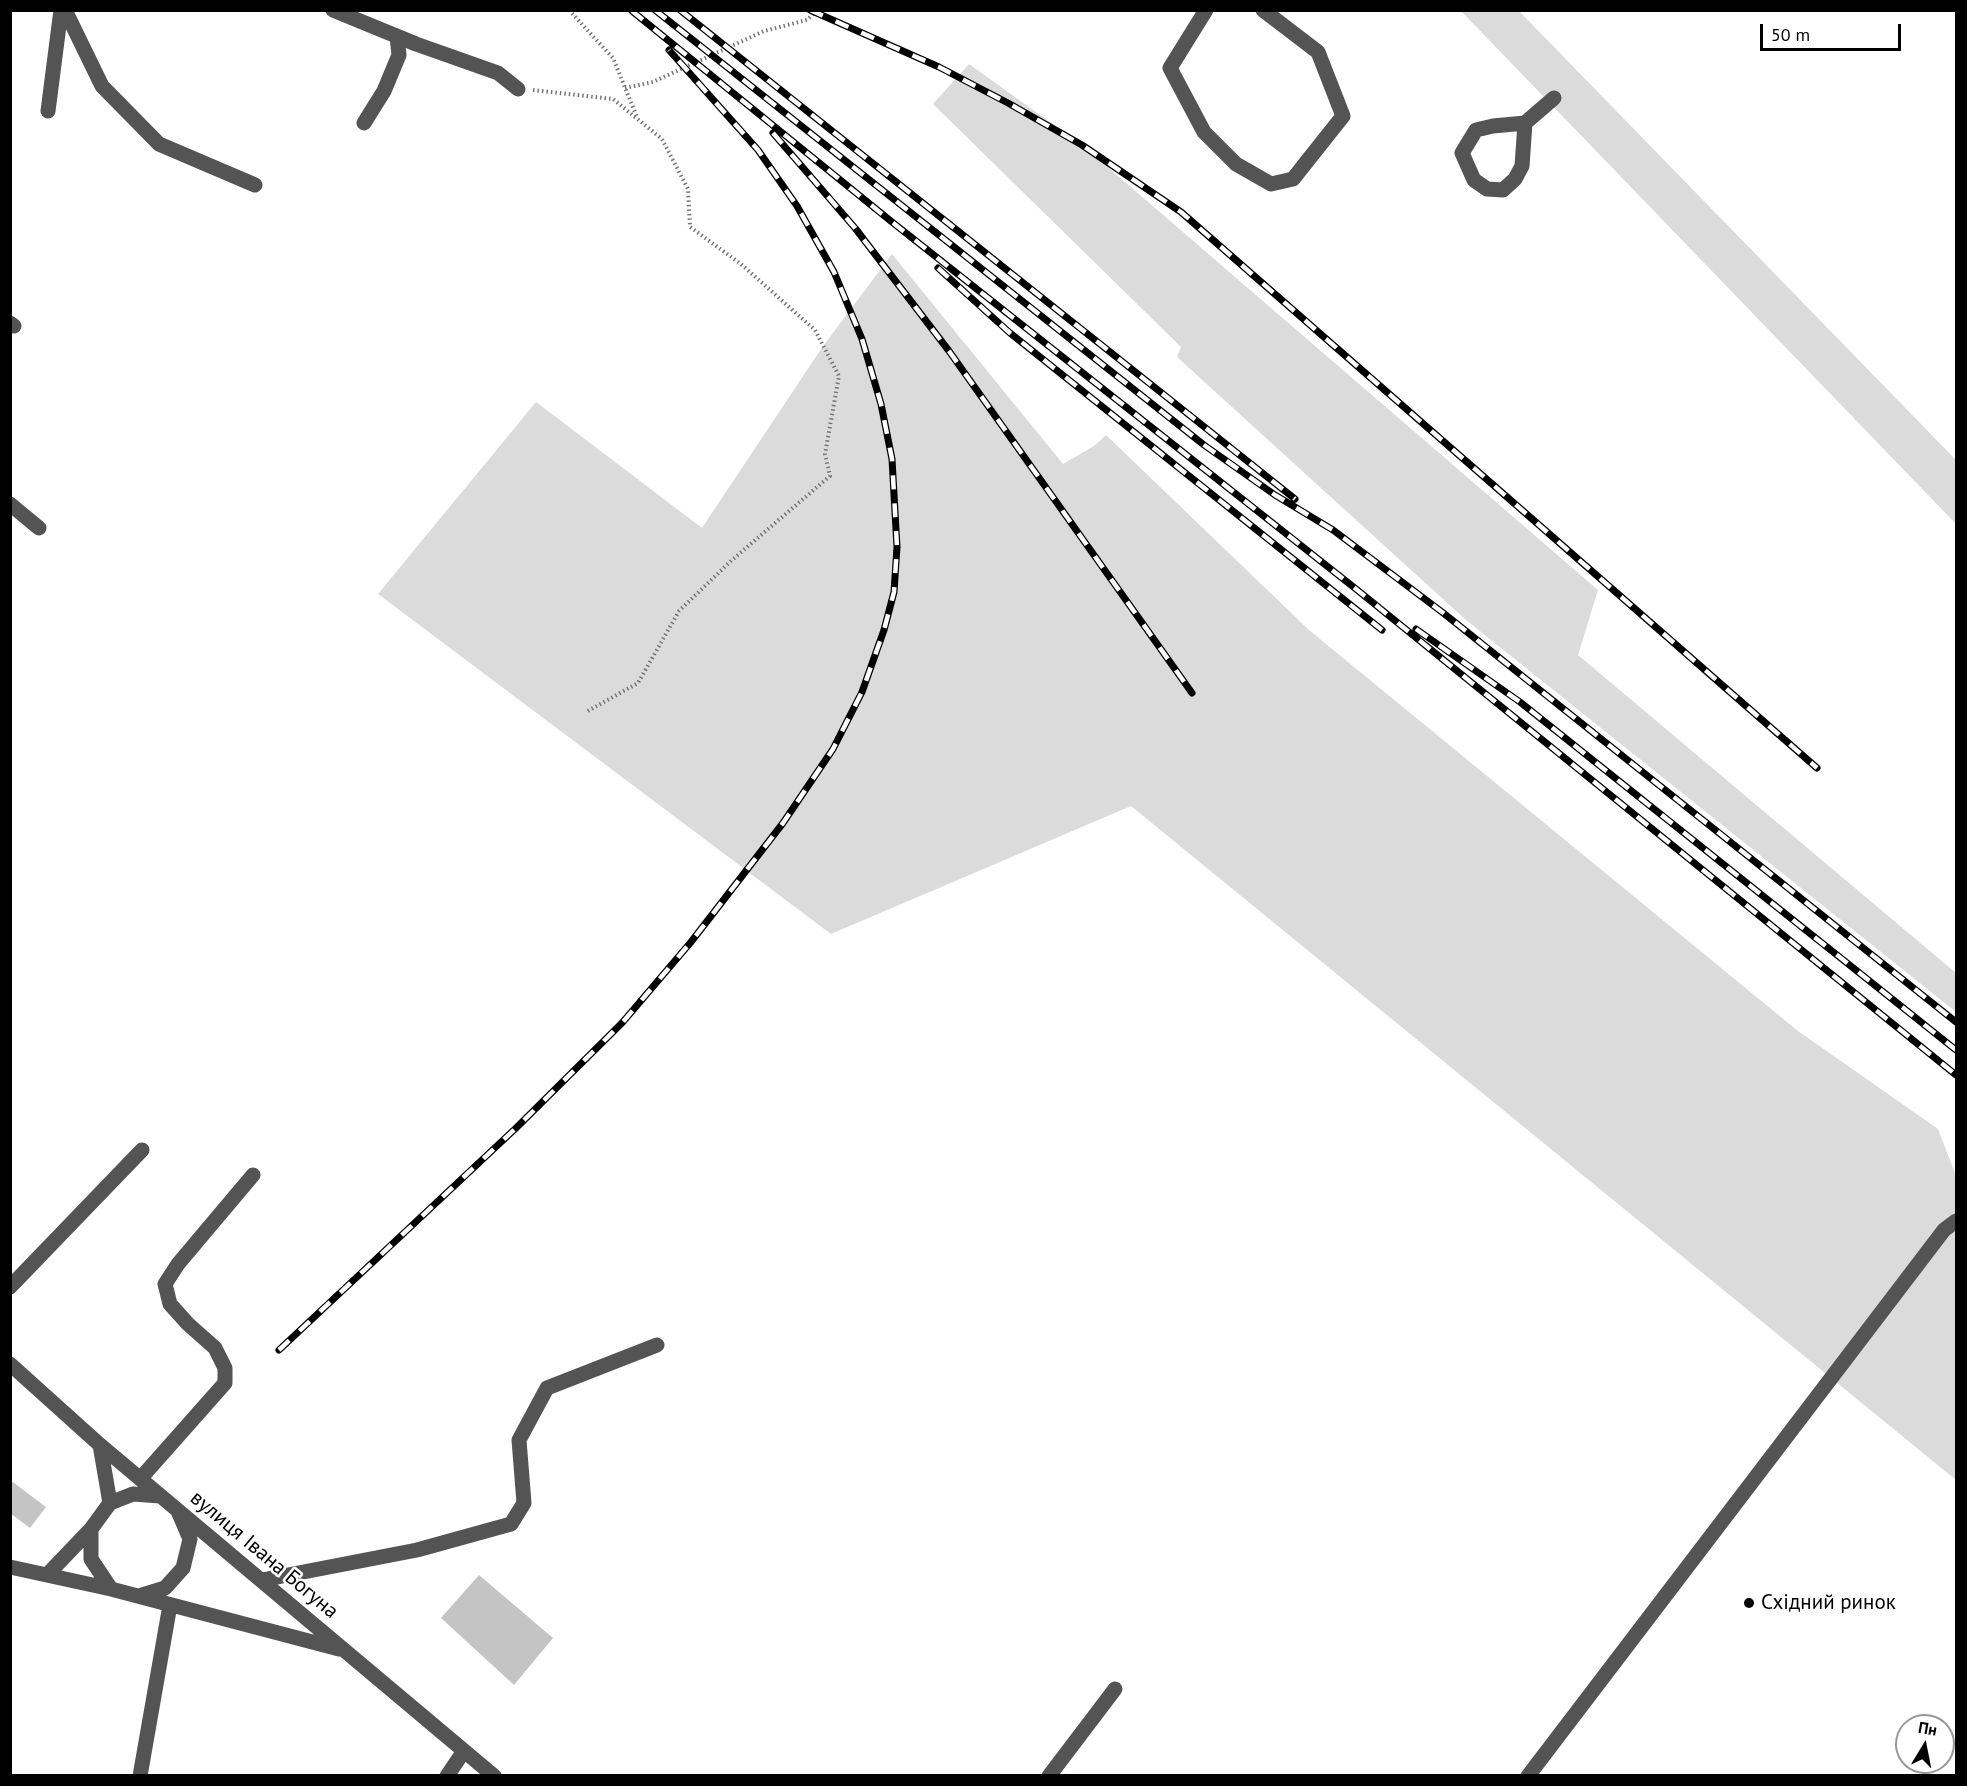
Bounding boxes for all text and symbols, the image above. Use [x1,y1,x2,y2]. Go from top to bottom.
scale bar [1763,12,1904,50]
text: 50 m [1771,23,1810,46]
street label: вулиця Івана Богуна [185,1486,343,1624]
place label: Східний ринок [1761,1590,1896,1616]
marker: Східний ринок [1742,1596,1756,1610]
north arrow [1895,1714,1955,1774]
text: Пн [1917,1717,1939,1740]

